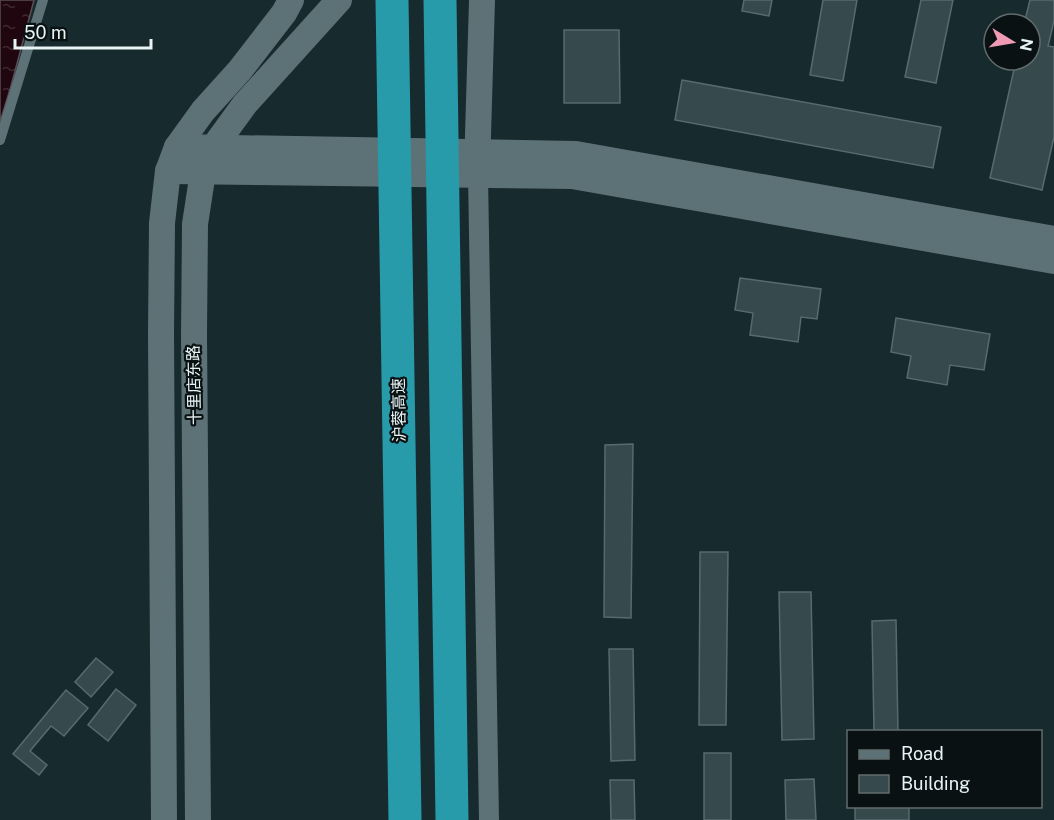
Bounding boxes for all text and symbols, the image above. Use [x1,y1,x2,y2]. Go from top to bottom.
scale bar [15,12,152,50]
north arrow [982,12,1042,72]
text: 50 m [24,22,67,43]
text: N [1016,37,1037,53]
street label: 十里店东路 [184,345,204,425]
street label: 沪蓉高速 [389,378,409,442]
legend [847,730,1042,808]
text: Road [901,743,944,764]
text: Building [901,773,970,794]

